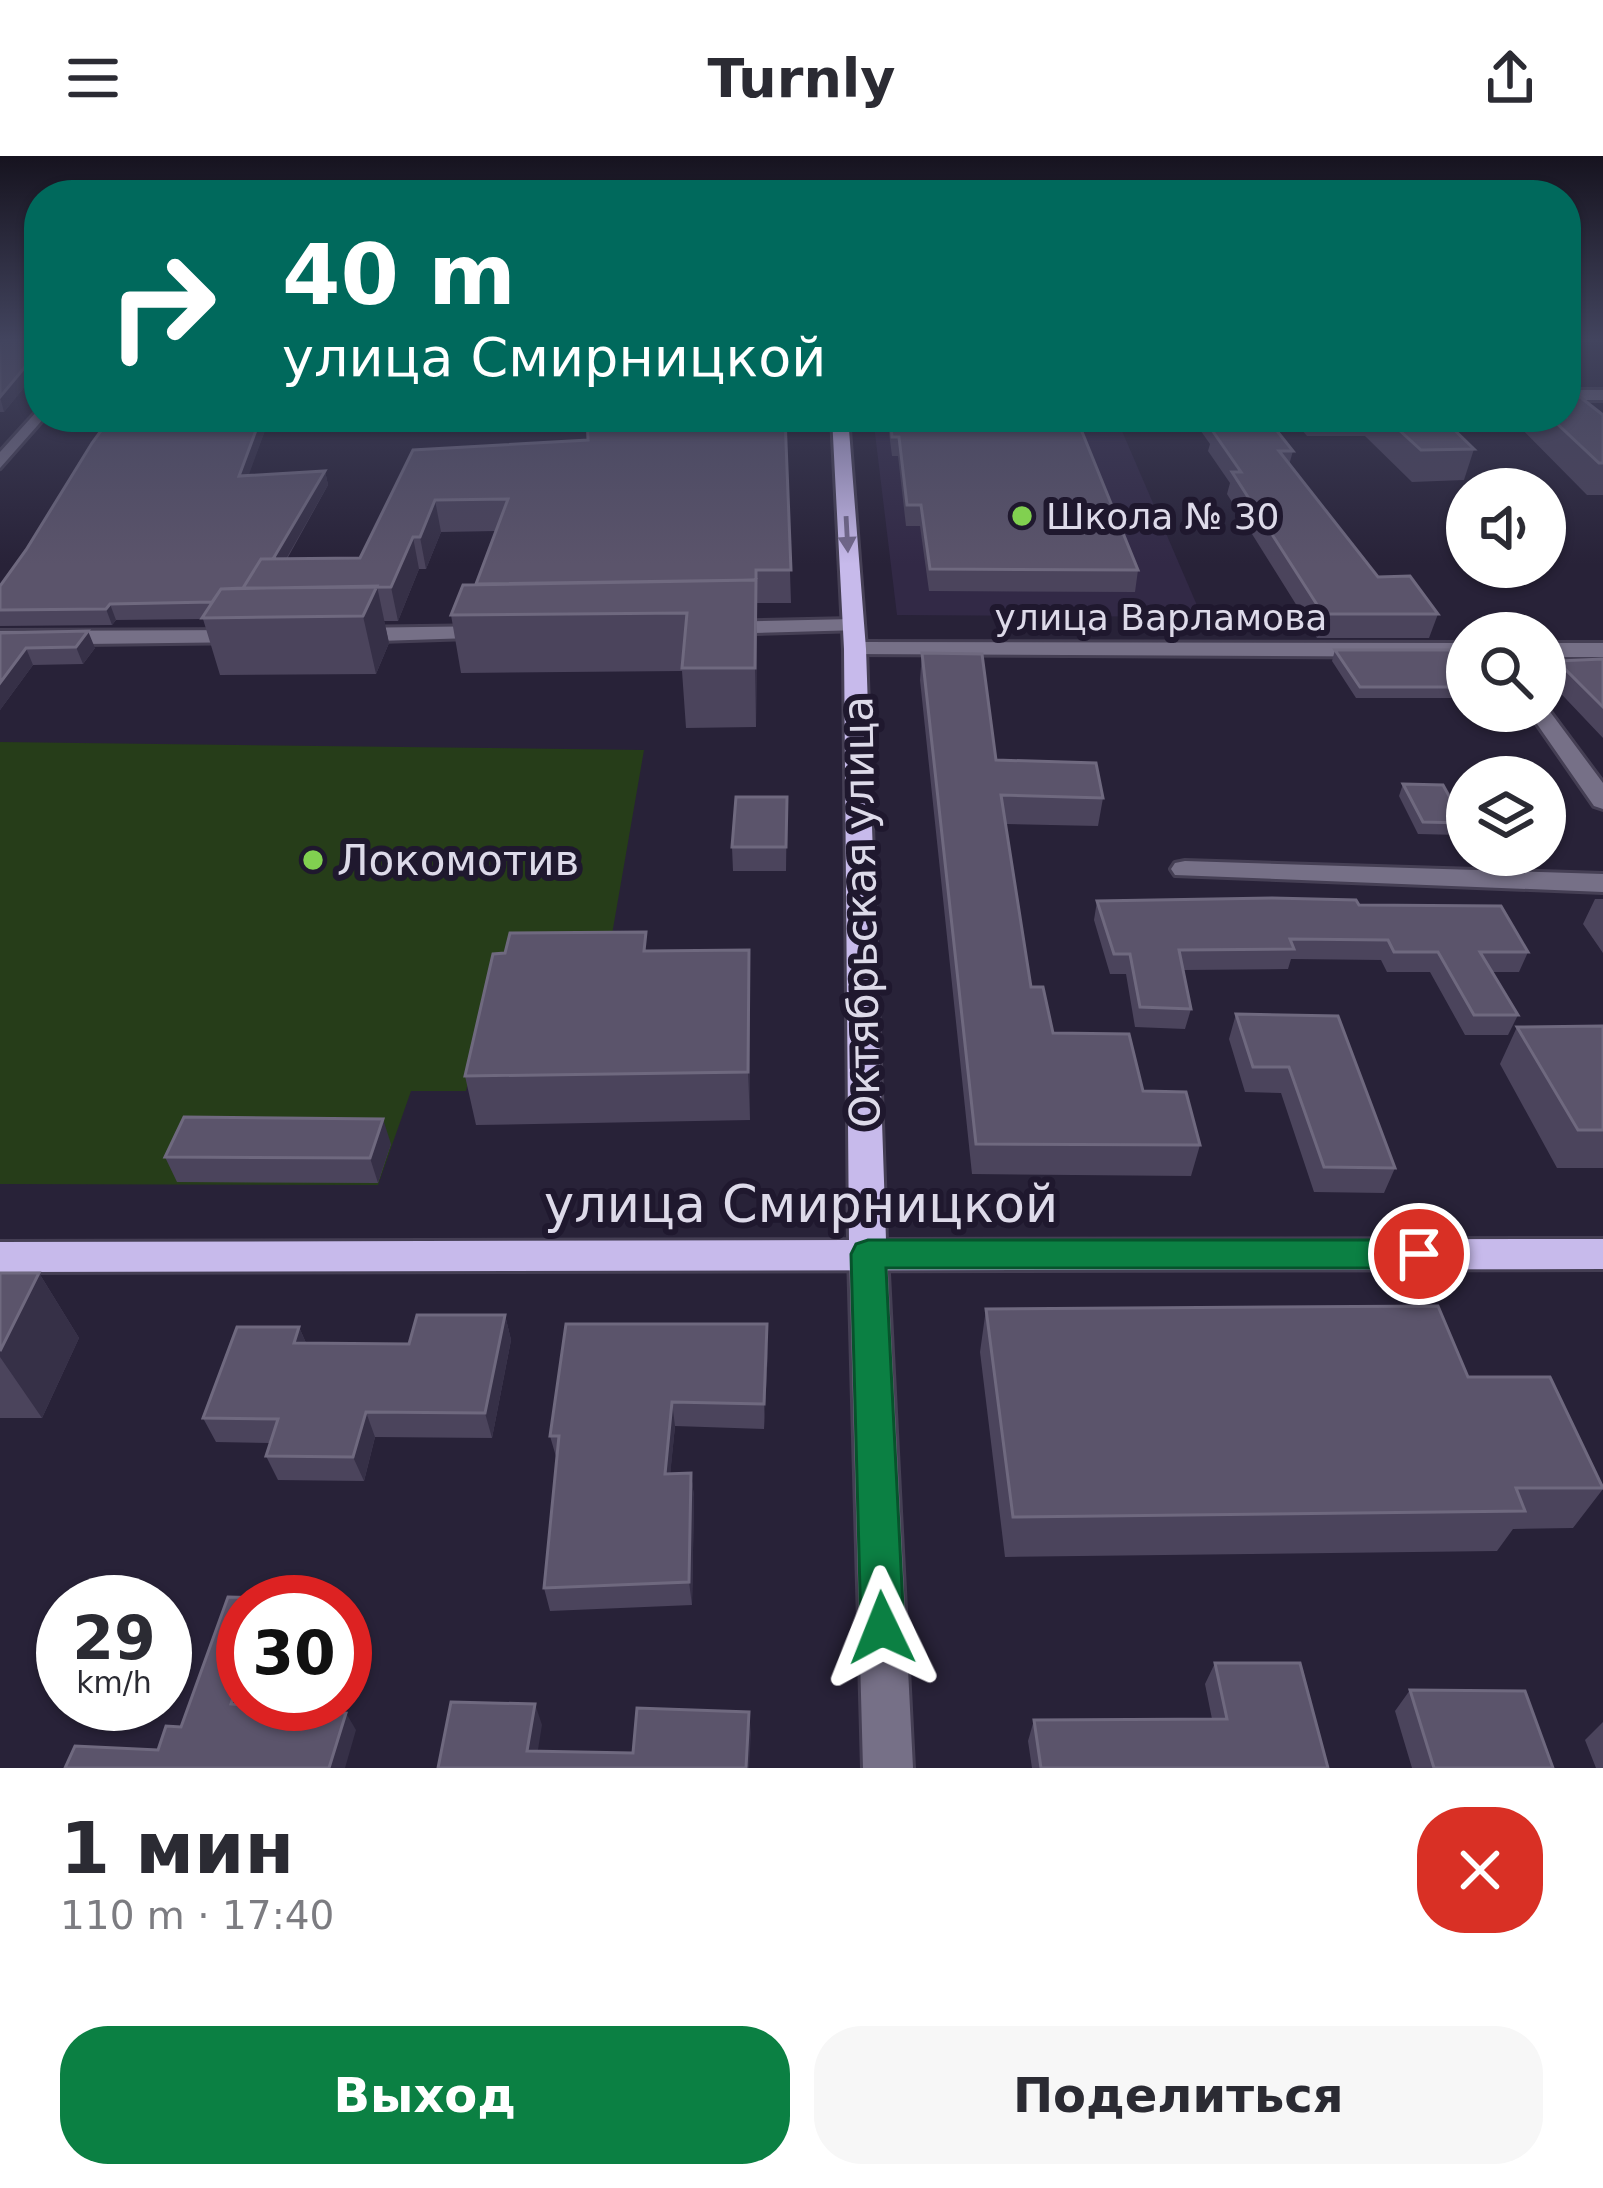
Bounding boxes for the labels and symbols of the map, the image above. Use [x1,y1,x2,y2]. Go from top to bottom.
place label: Школа № 30 [1046,496,1279,537]
marker: Школа № 30 [1009,503,1035,529]
one-way arrow [838,516,857,554]
street label: улица Варламова [995,597,1327,638]
street label: Октябрьская улица [833,696,890,1128]
place label: Локомотив [337,836,579,885]
marker: Локомотив [300,847,326,873]
street label: улица Смирницкой [544,1175,1058,1234]
pin [1368,1203,1470,1305]
position arrow [819,1565,945,1691]
speed limit sign: 30 [216,1575,372,1731]

